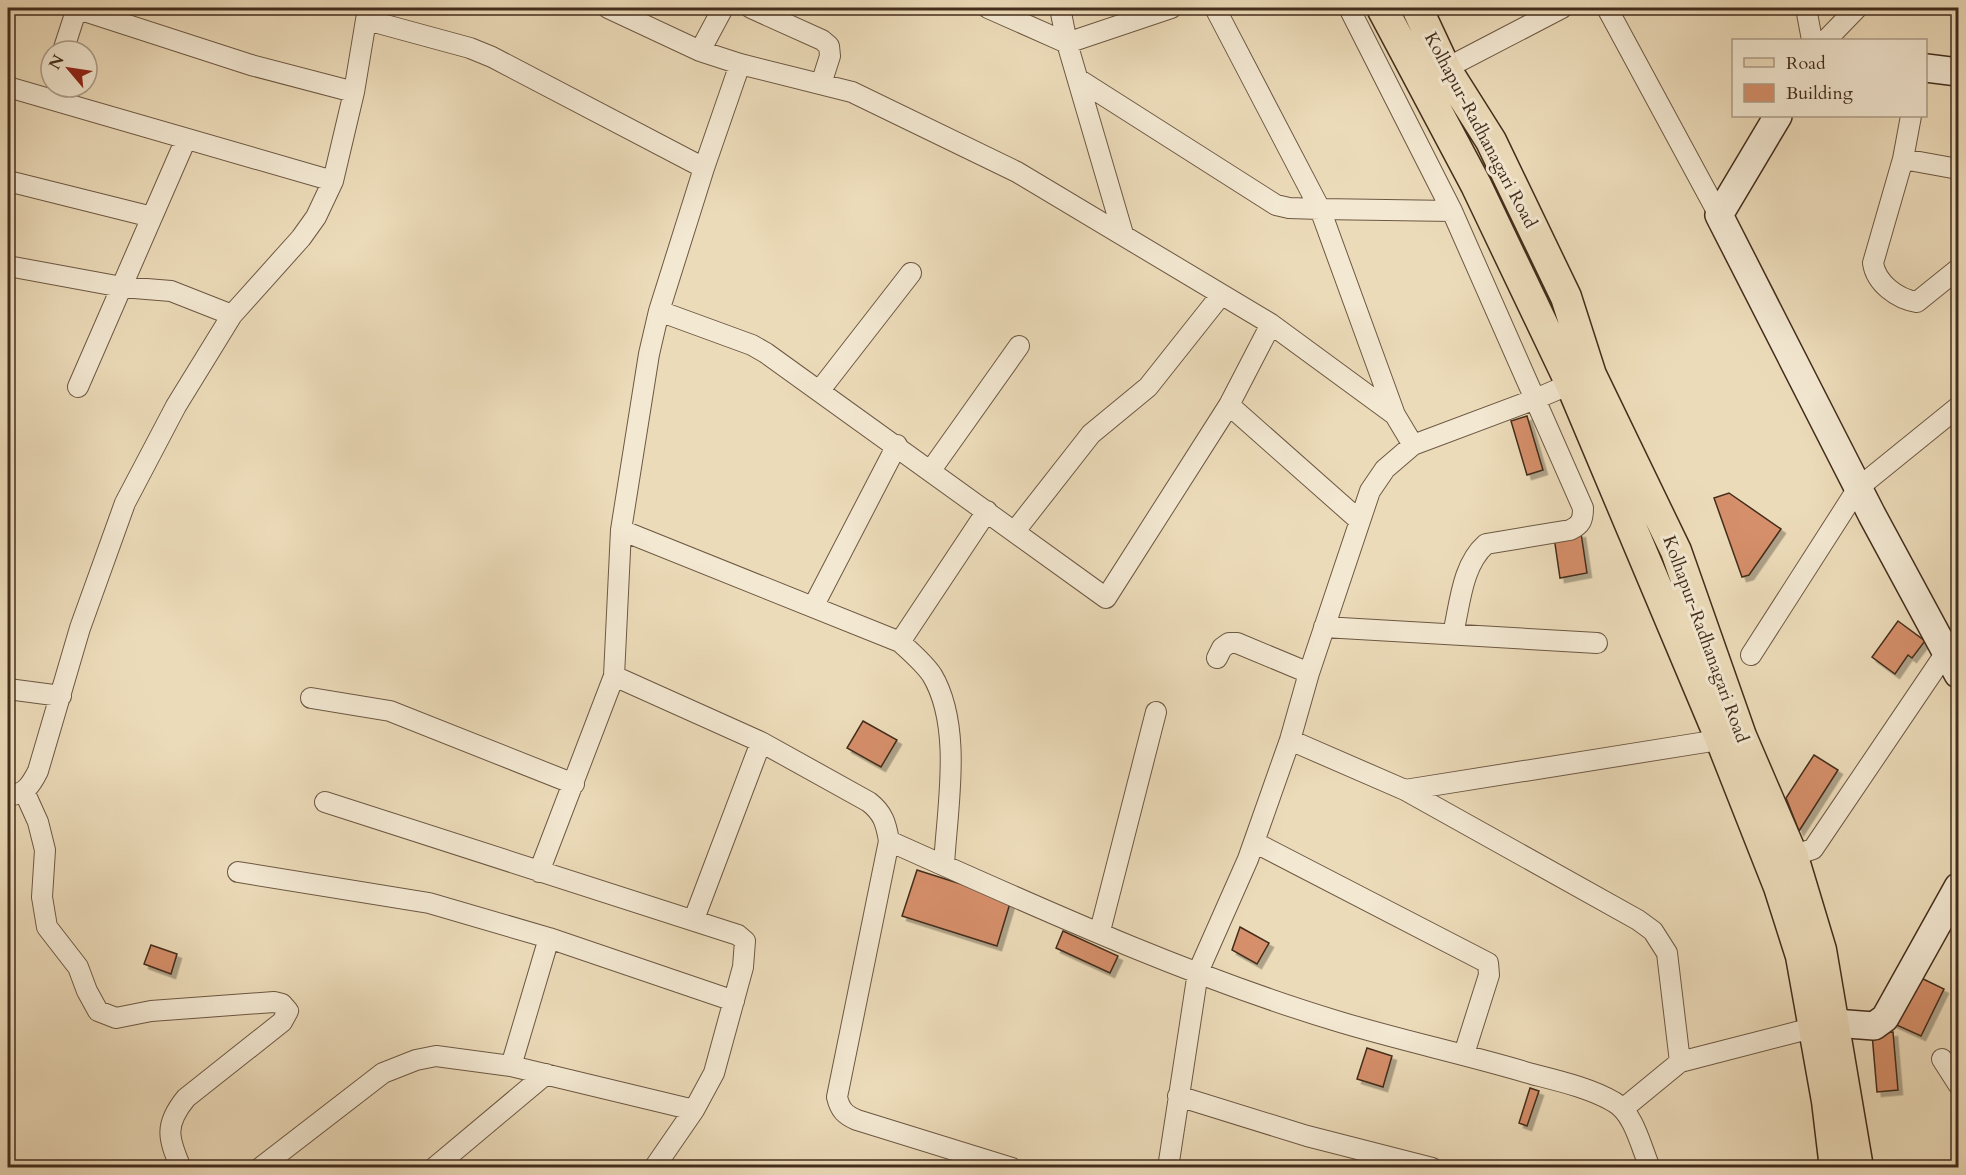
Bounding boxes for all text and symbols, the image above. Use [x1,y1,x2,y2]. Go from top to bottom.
street label: Kolhapur-Radhanagari Road [1418,28,1543,233]
north arrow [39,39,99,99]
legend [1732,39,1927,117]
text: N [44,51,70,74]
text: Road [1786,51,1826,76]
text: Building [1786,81,1854,106]
street label: Kolhapur-Radhanagari Road [1656,532,1755,747]

